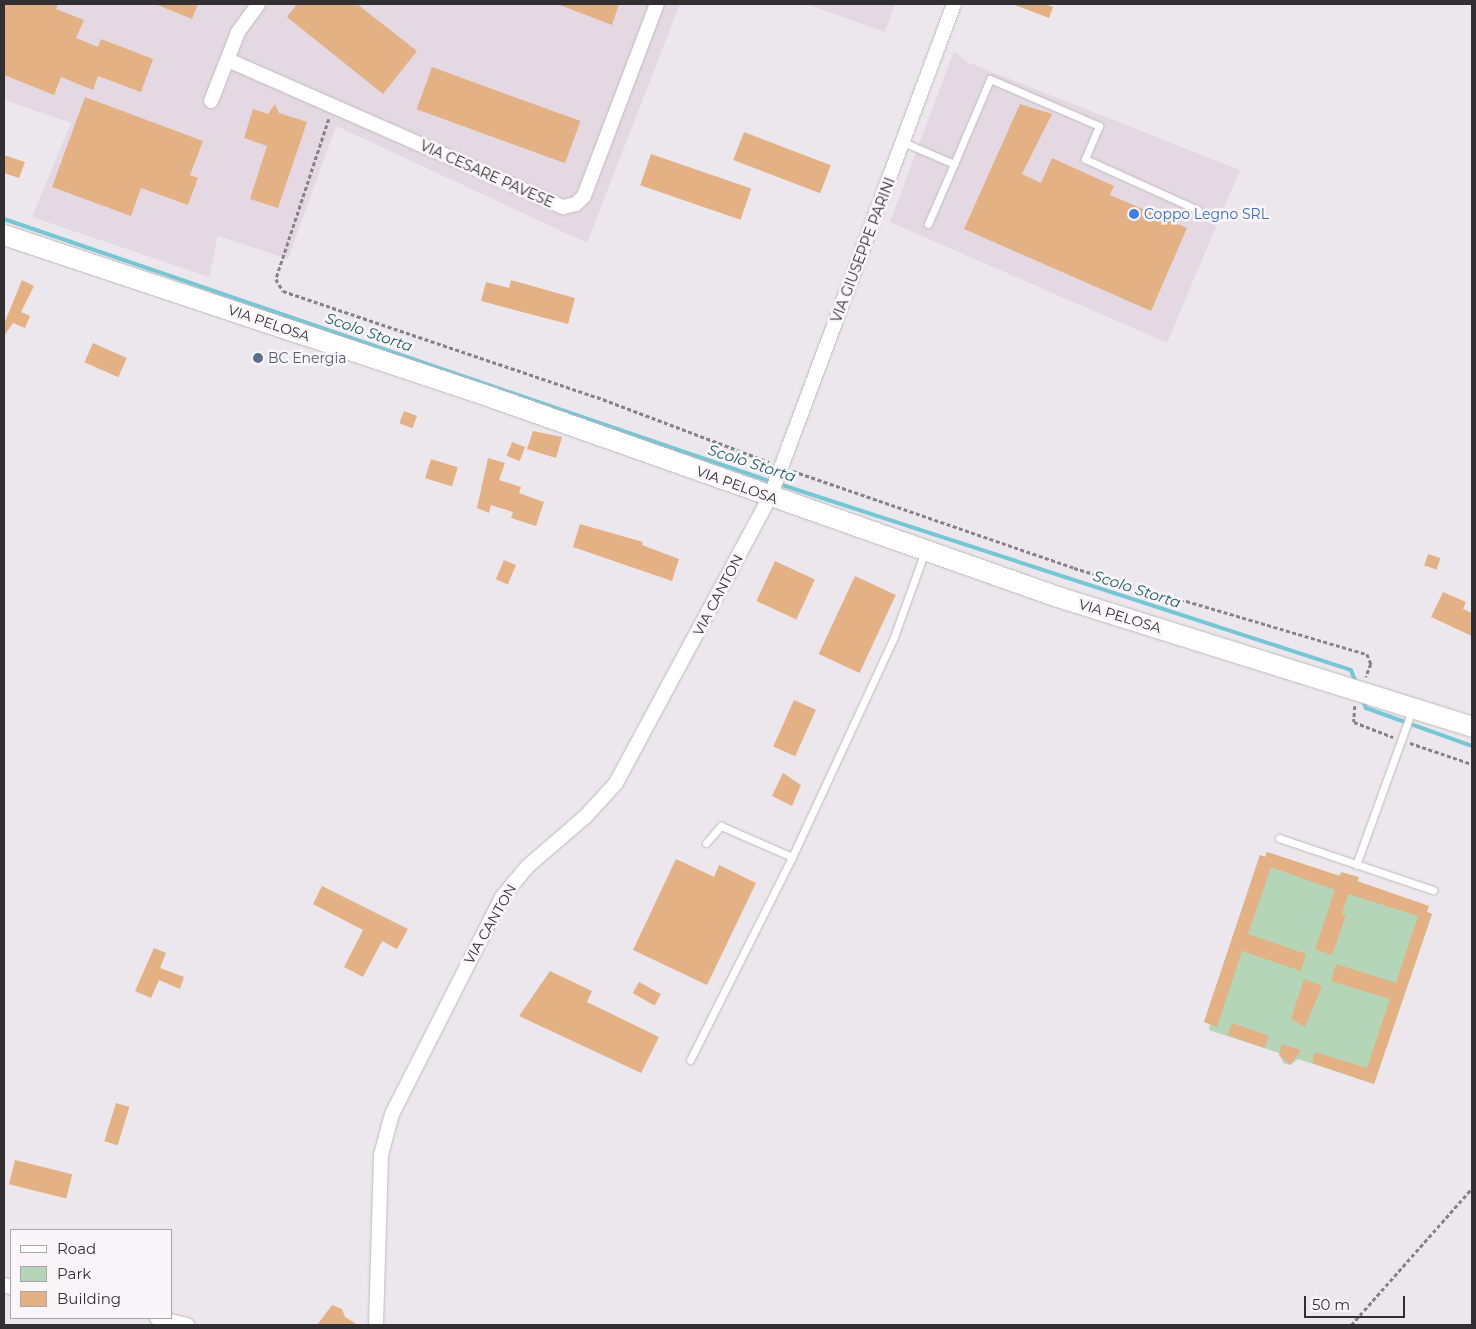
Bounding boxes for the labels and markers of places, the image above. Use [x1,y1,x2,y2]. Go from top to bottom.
place label: Coppo Legno SRL [1144,206,1269,222]
marker: Coppo Legno SRL [1128,208,1140,220]
place label: BC Energia [268,350,346,366]
marker: BC Energia [252,352,264,364]

